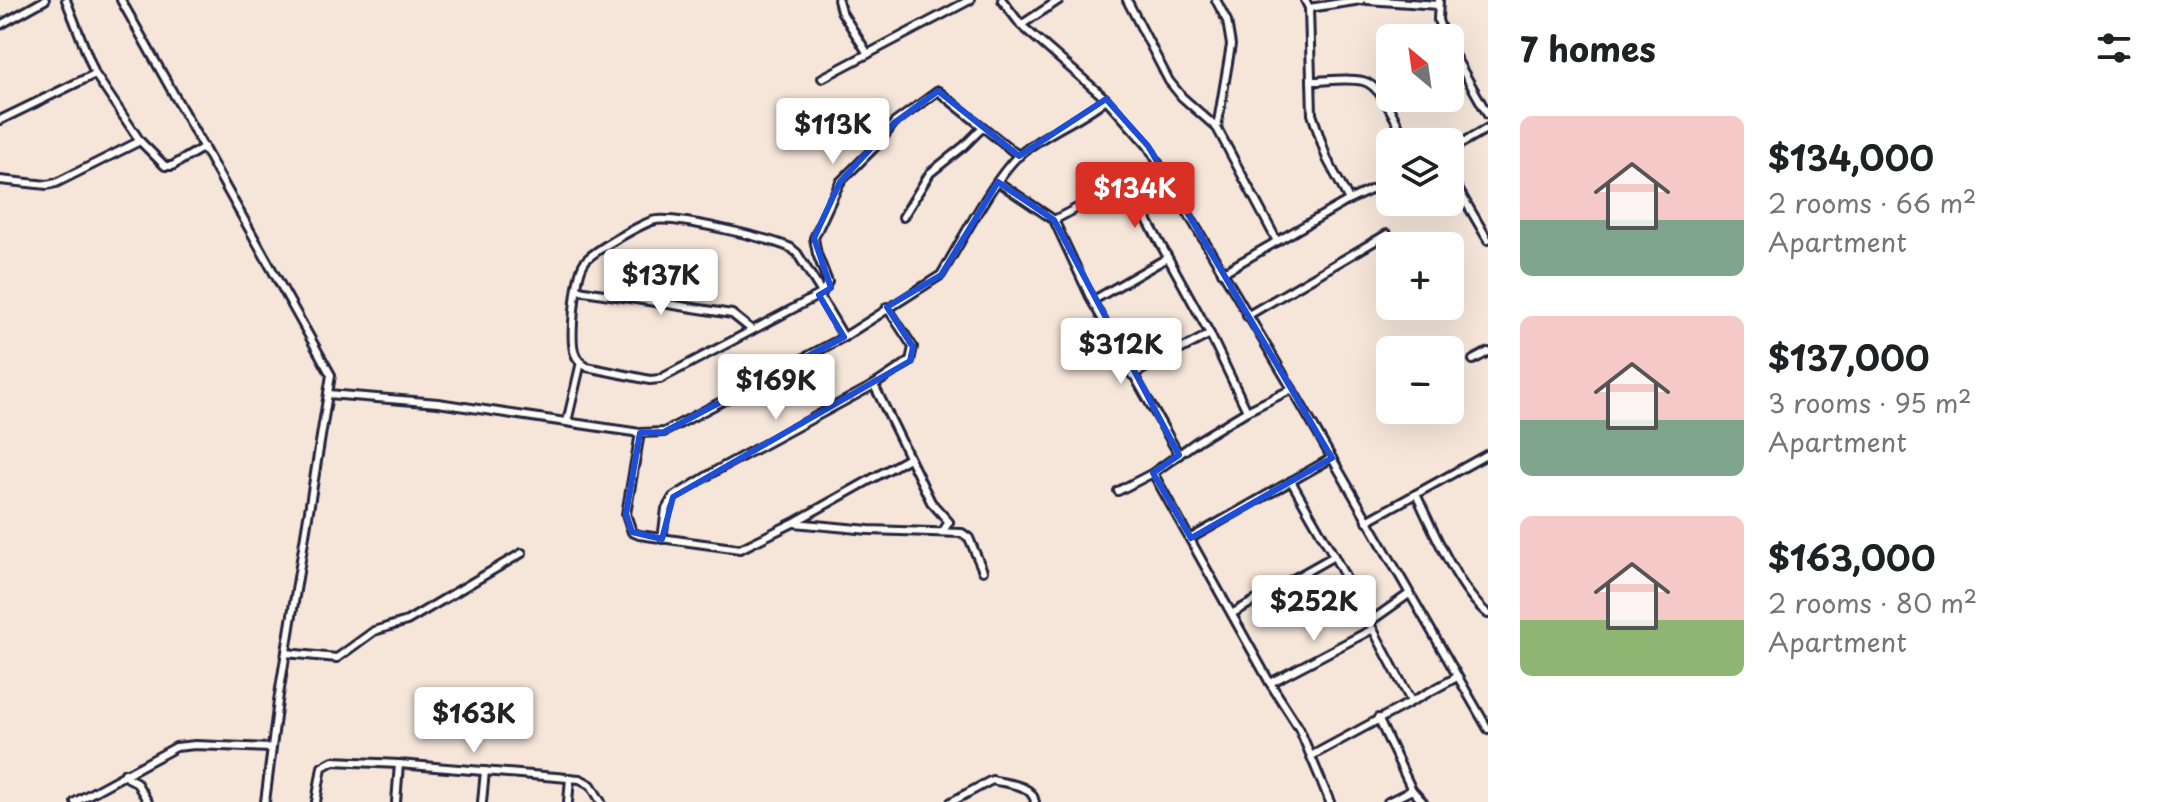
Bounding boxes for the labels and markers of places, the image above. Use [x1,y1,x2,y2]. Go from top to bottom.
pin: $113K [777,98,889,166]
pin: $134K [1079,162,1191,230]
pin: $137K [605,249,717,317]
pin: $312K [1065,318,1177,386]
pin: $169K [720,354,832,422]
pin: $252K [1258,575,1370,643]
pin: $163K [418,687,530,755]

